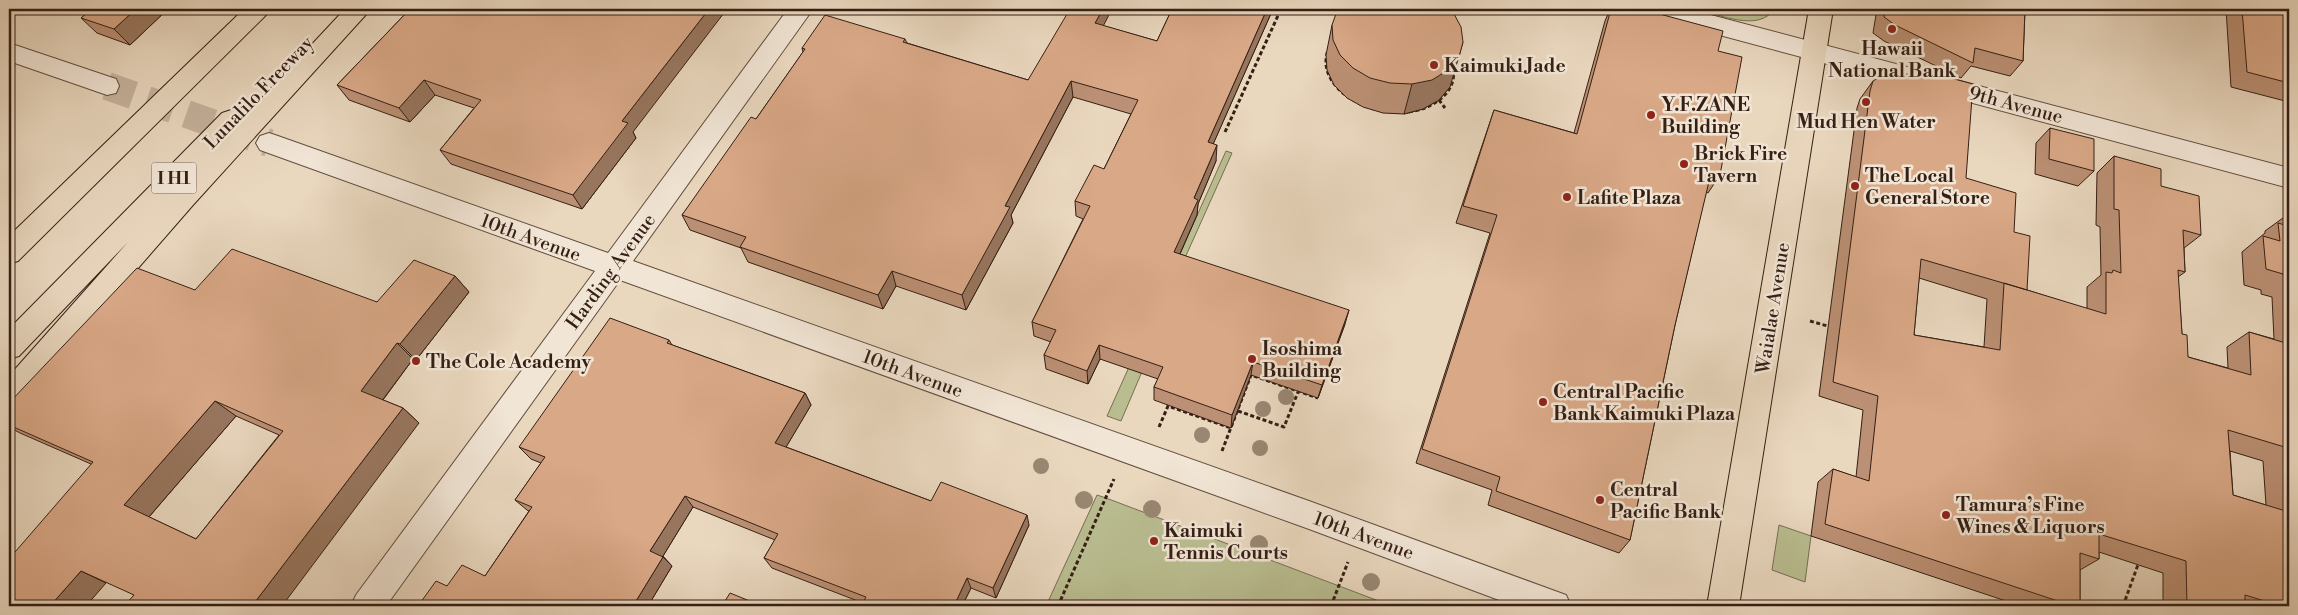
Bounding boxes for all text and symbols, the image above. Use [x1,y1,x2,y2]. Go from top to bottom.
marker: Hawaii National Bank [1886,23,1898,35]
street label: Lunalilo Freeway [199,31,319,154]
place label: Hawaii National Bank [1828,37,1956,83]
place label: Kaimuki Jade [1444,54,1566,78]
marker: Kaimuki Jade [1428,59,1440,71]
street label: 9th Avenue [1966,81,2065,129]
place label: Y.F.ZANE Building [1661,93,1750,139]
marker: Mud Hen Water [1860,96,1872,108]
marker: Y.F.ZANE Building [1645,109,1657,121]
place label: Mud Hen Water [1796,110,1936,134]
place label: Brick Fire Tavern [1694,142,1787,188]
marker: Brick Fire Tavern [1678,158,1690,170]
road number: I H1 [152,162,196,194]
place label: The Local General Store [1865,164,1990,210]
marker: The Local General Store [1849,180,1861,192]
place label: Lafite Plaza [1577,186,1682,210]
marker: Lafite Plaza [1561,191,1573,203]
street label: 10th Avenue [477,209,584,267]
street label: Harding Avenue [561,209,661,334]
street label: Waialae Avenue [1751,241,1795,377]
place label: Isoshima Building [1262,337,1343,383]
street label: 10th Avenue [859,345,966,403]
place label: The Cole Academy [426,350,592,374]
marker: Isoshima Building [1246,353,1258,365]
marker: The Cole Academy [410,355,422,367]
place label: Central Pacific Bank Kaimuki Plaza [1553,380,1736,426]
marker: Central Pacific Bank Kaimuki Plaza [1537,396,1549,408]
place label: Central Pacific Bank [1610,478,1721,524]
place label: Tamura’s Fine Wines & Liquors [1955,493,2105,539]
marker: Central Pacific Bank [1594,494,1606,506]
street label: 10th Avenue [1310,507,1417,565]
marker: Tamura’s Fine Wines & Liquors [1940,509,1952,521]
place label: Kaimuki Tennis Courts [1164,519,1288,565]
marker: Kaimuki Tennis Courts [1148,535,1160,547]

